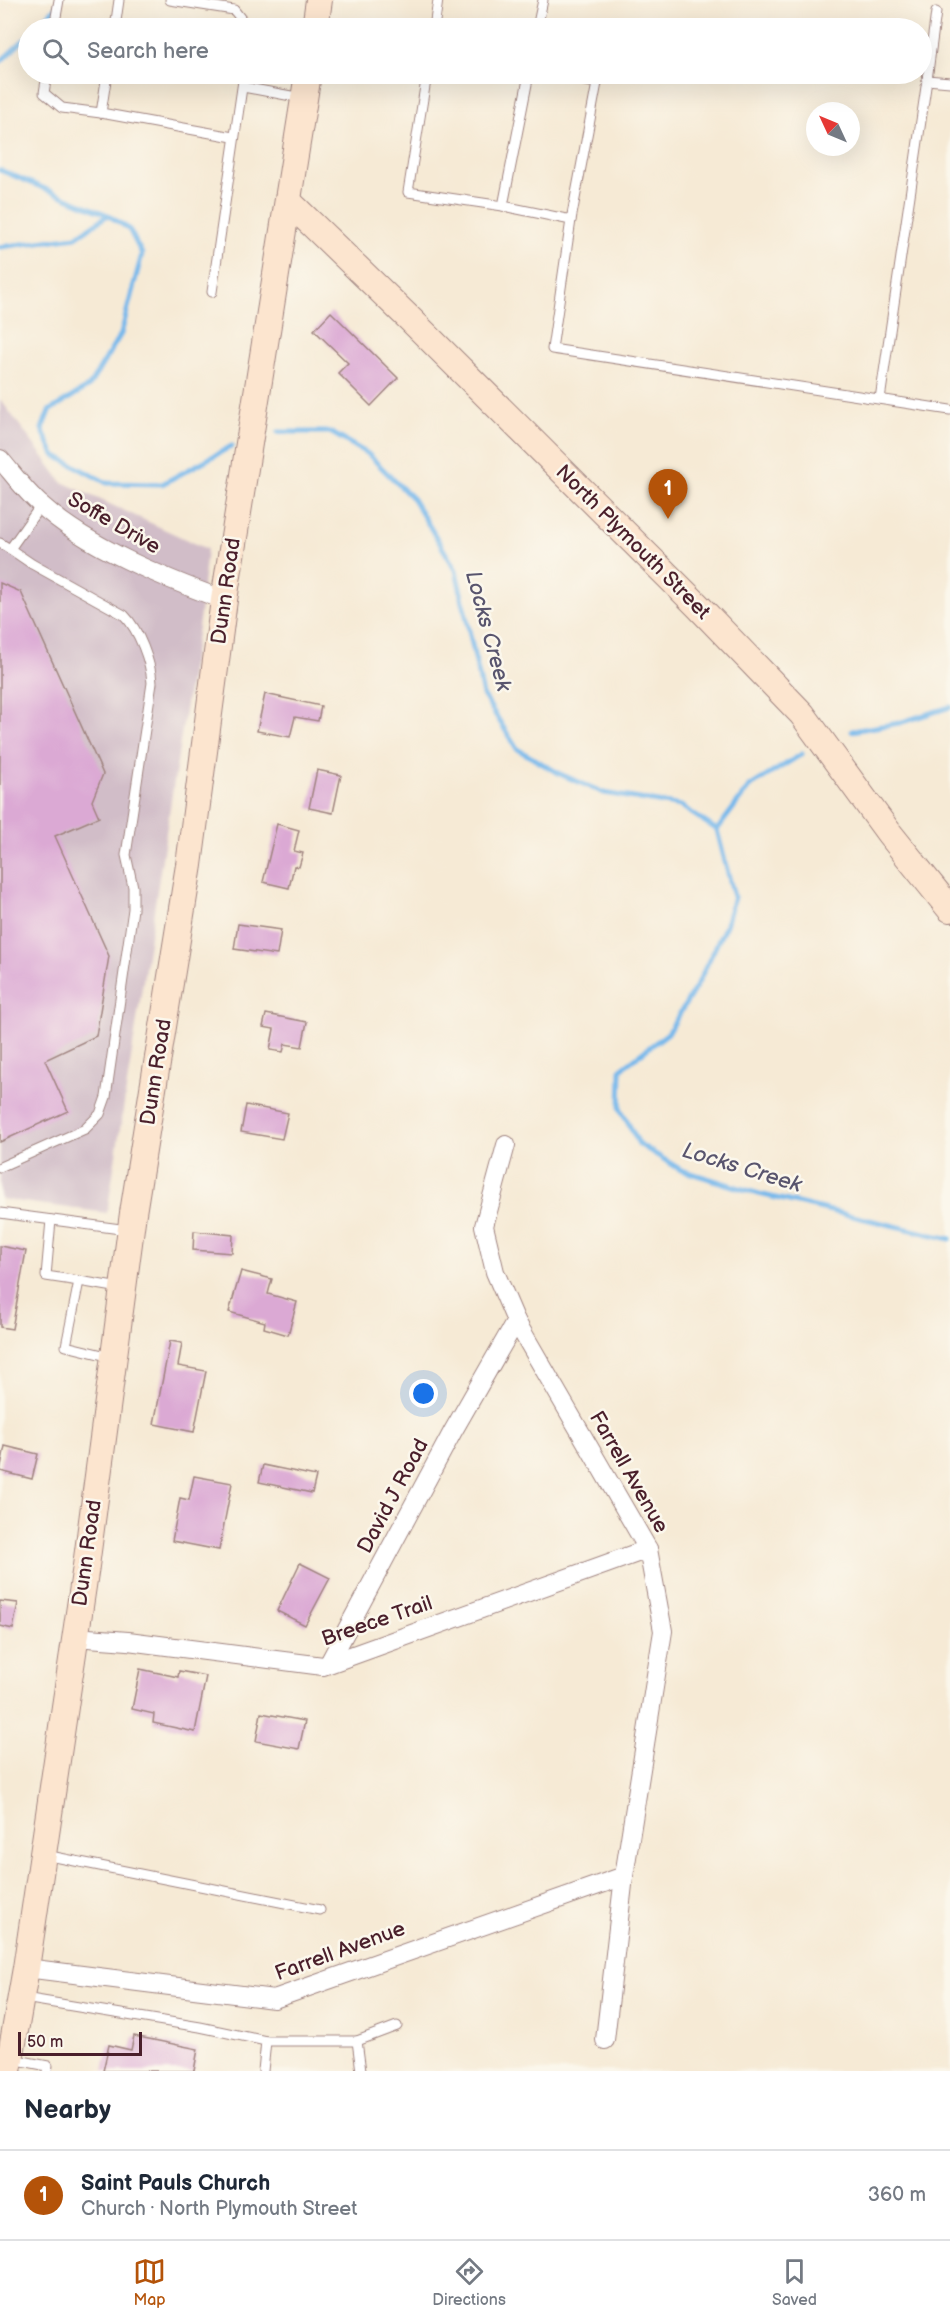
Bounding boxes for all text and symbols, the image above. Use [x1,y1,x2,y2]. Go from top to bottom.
search box [18,18,932,84]
icon: search [39,35,72,68]
text: Search here [87,38,209,65]
north arrow [806,102,860,156]
street label: North Plymouth Street [550,459,716,625]
pin: 1 [648,470,688,519]
street label: Soffe Drive [63,487,165,559]
street label: Dunn Road [206,536,246,646]
water label: Locks Creek [459,568,517,695]
street label: Dunn Road [135,1017,177,1127]
water label: Locks Creek [679,1137,806,1199]
your location [409,1379,438,1408]
street label: Farrell Avenue [584,1407,674,1537]
street label: David J Road [352,1434,434,1558]
street label: Dunn Road [67,1498,107,1608]
street label: Breece Trail [318,1590,436,1652]
street label: Farrell Avenue [272,1916,408,1986]
scale bar [18,2029,142,2056]
text: 50 m [27,2033,63,2052]
text: Nearby [24,2095,111,2126]
text: Saint Pauls Church [81,2170,270,2197]
text: 1 [39,2183,48,2207]
text: 360 m [868,2183,926,2207]
text: Church · North Plymouth Street [81,2197,357,2221]
tab: Map [133,2255,166,2310]
tab: Directions [432,2255,506,2310]
tab: Saved [772,2255,817,2310]

